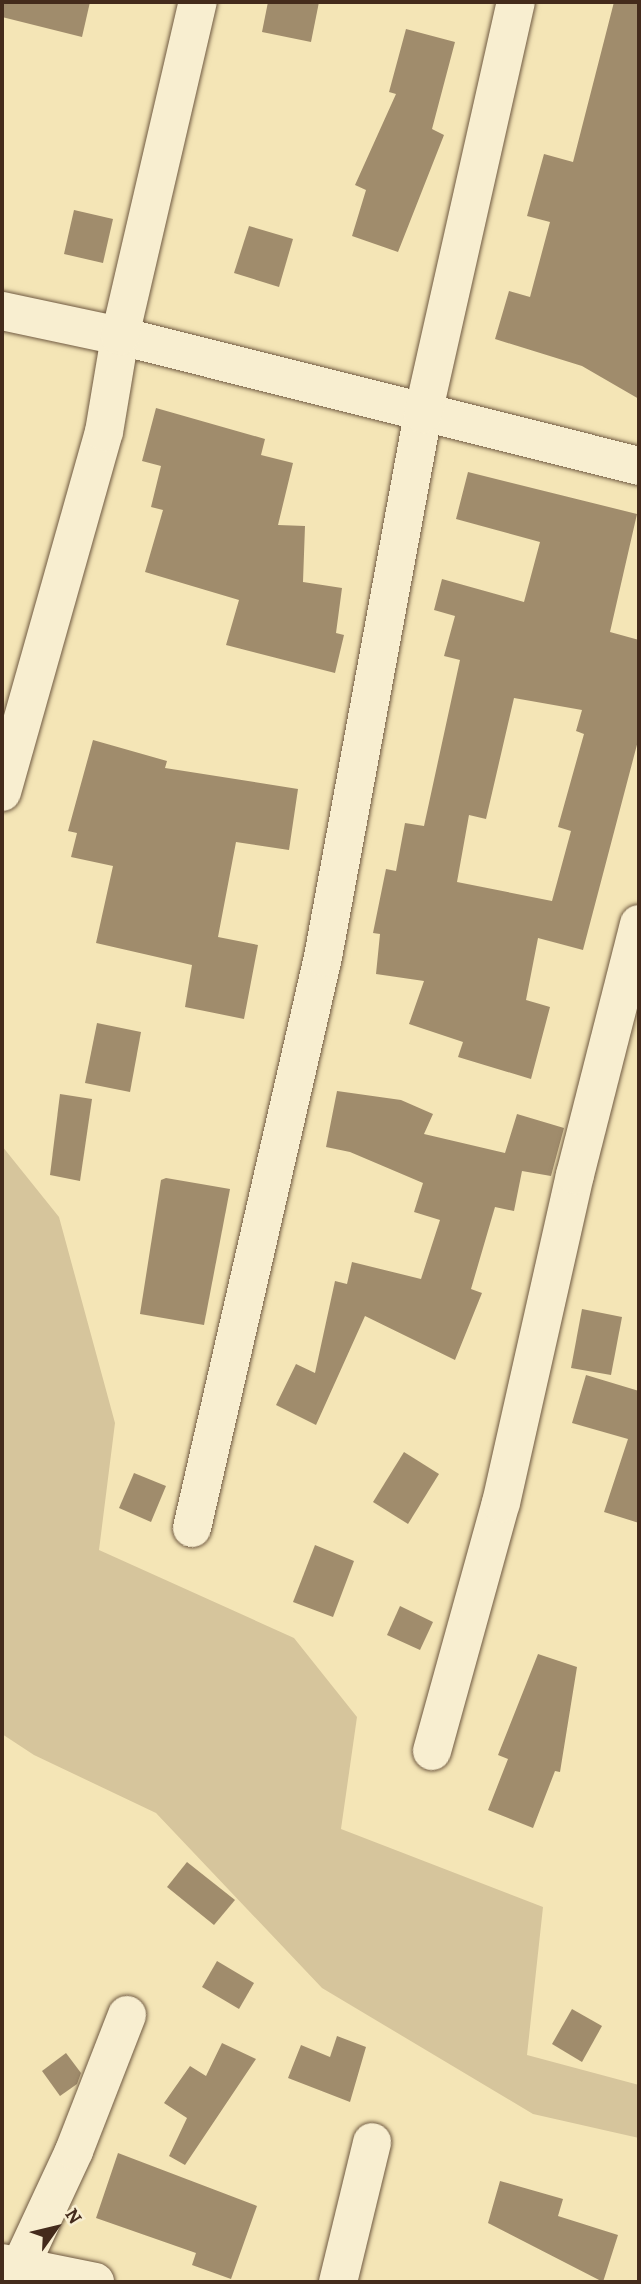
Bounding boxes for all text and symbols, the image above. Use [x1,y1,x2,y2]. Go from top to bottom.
north arrow [21,2193,91,2263]
text: N [59,2203,88,2229]

